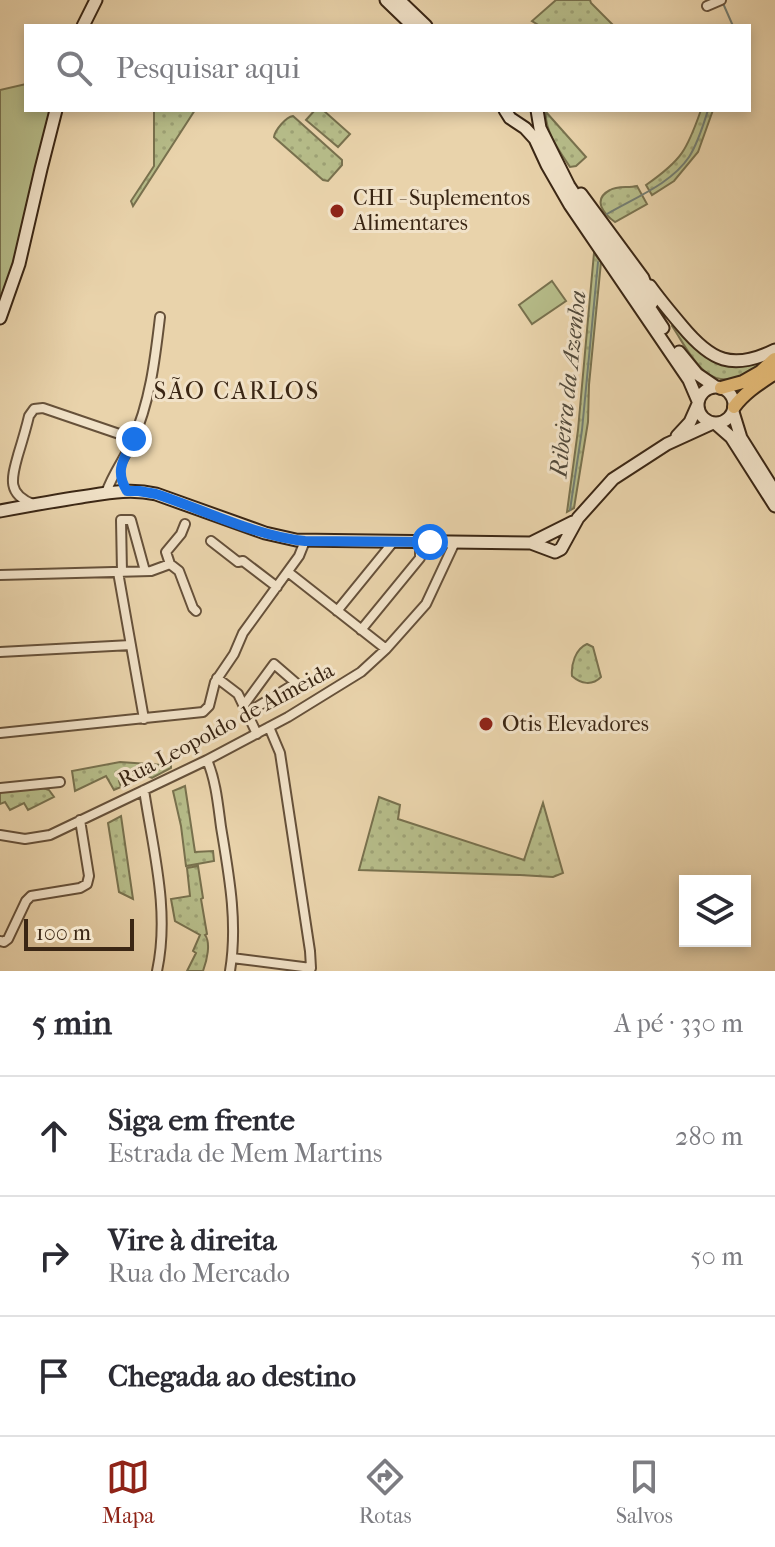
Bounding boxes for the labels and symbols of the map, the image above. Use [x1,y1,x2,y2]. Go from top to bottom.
place label: CHI - Suplementos Alimentares [352,185,530,236]
marker: CHI - Suplementos Alimentares [328,202,346,220]
water label: Ribeira da Azenha [544,289,592,481]
district label: SÃO CARLOS [154,377,320,405]
route end [116,421,152,457]
route start [412,524,448,560]
street label: Rua Leopoldo de Almeida [114,657,339,793]
place label: Otis Elevadores [502,711,649,737]
marker: Otis Elevadores [477,715,495,733]
scale bar [24,915,134,951]

